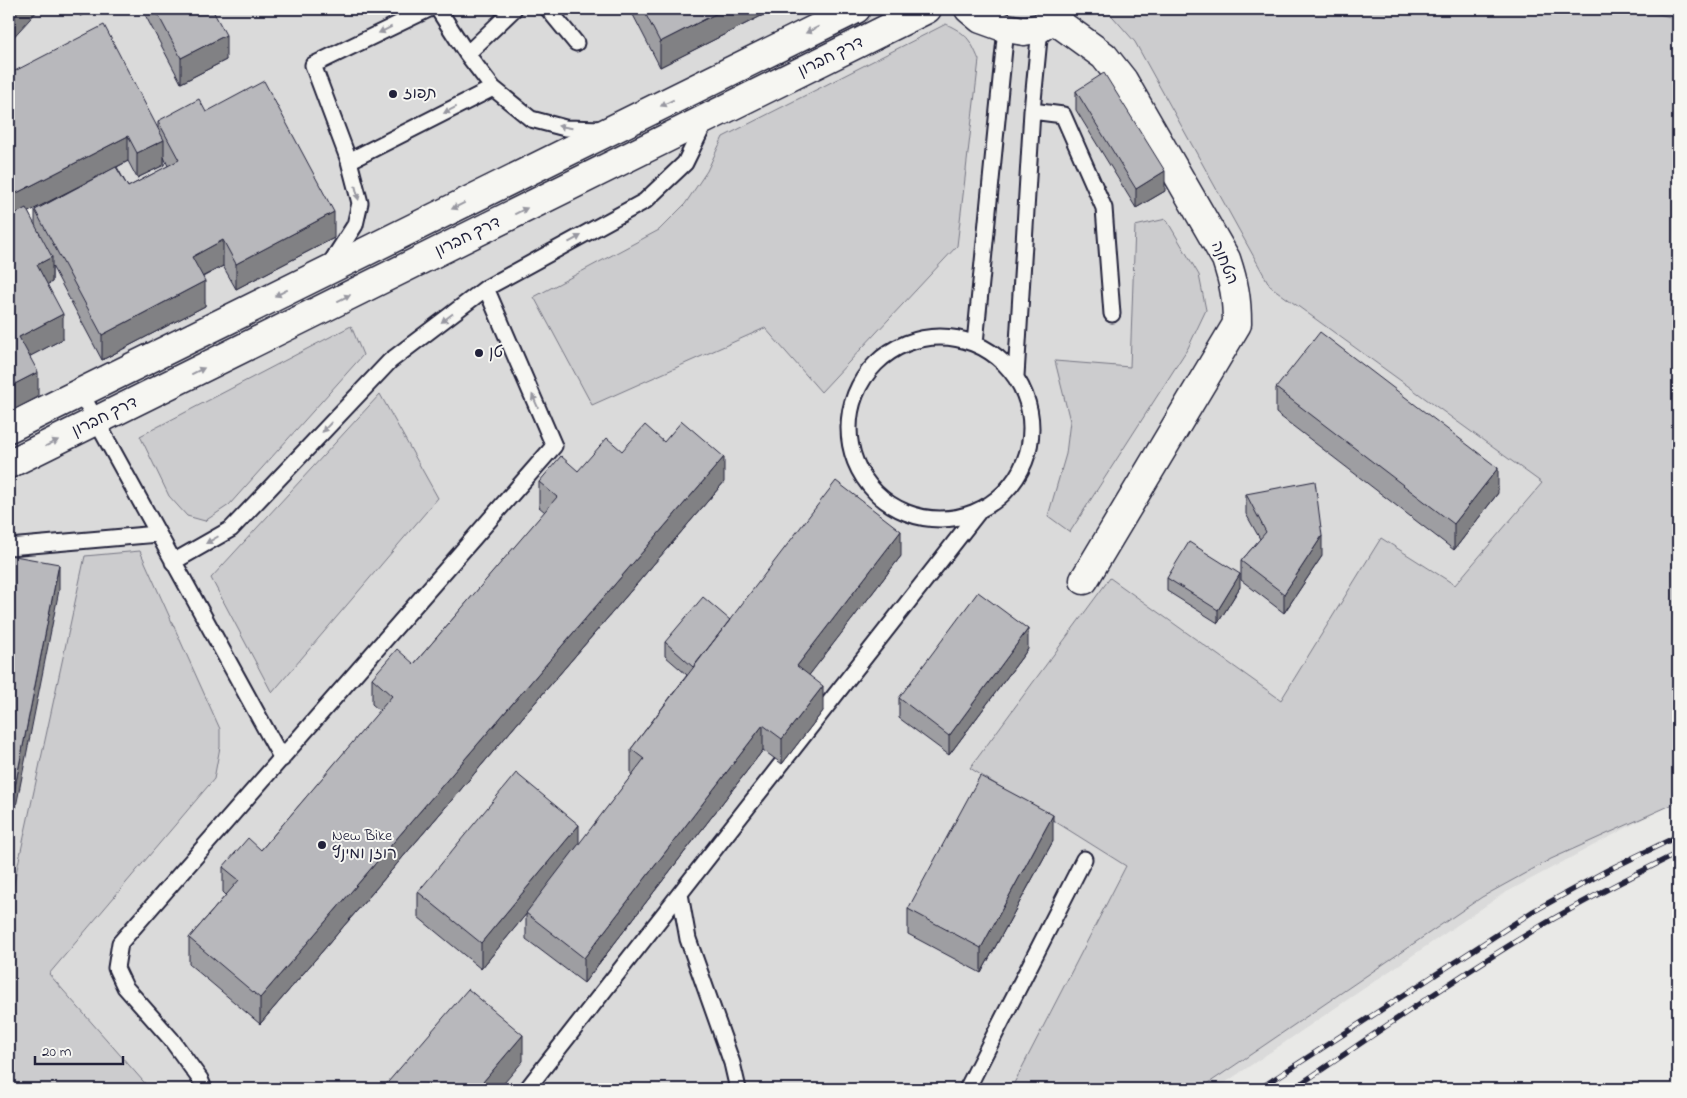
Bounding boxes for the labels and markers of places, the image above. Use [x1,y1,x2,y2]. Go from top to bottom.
place label: תפוז [403,82,437,106]
marker: תפוז [387,88,399,100]
place label: טן [489,341,503,365]
marker: טן [473,347,485,359]
place label: New Bike רוזן ומינץ [332,824,397,866]
marker: New Bike רוזן ומינץ [316,839,328,851]

